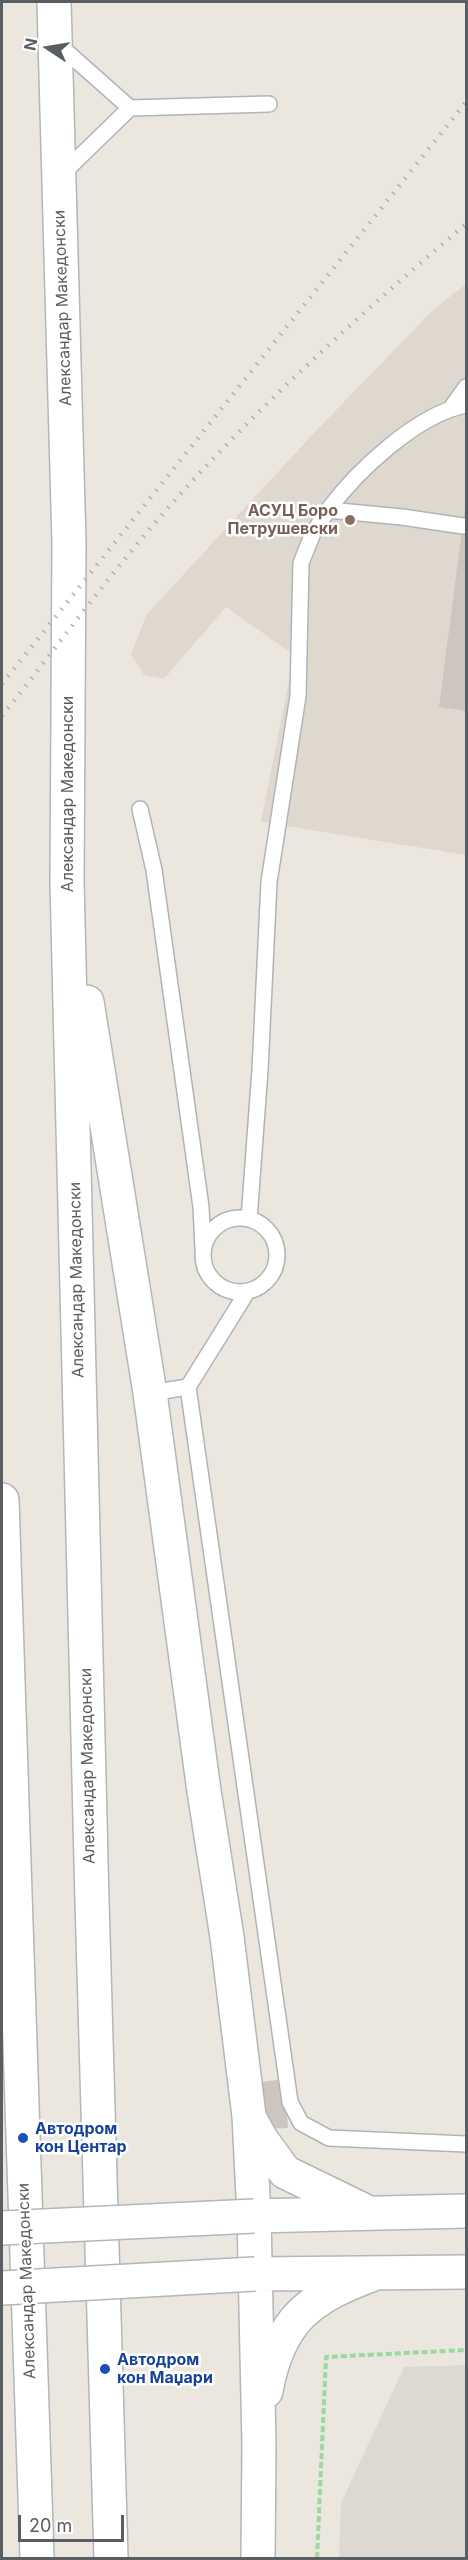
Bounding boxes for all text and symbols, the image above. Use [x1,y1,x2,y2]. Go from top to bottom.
north arrow [18,18,78,78]
text: N [19,36,41,52]
street label: Александар Македонски [50,210,76,406]
place label: АСУЦ Боро Петрушевски [228,501,338,539]
marker: АСУЦ Боро Петрушевски [343,513,357,527]
street label: Александар Македонски [58,696,78,892]
street label: Александар Македонски [66,1182,88,1378]
street label: Александар Македонски [77,1668,99,1864]
place label: Автодром кон Центар [35,2119,127,2157]
marker: Автодром кон Центар [16,2131,30,2145]
street label: Александар Македонски [14,2183,40,2379]
place label: Автодром кон Маџари [117,2350,213,2388]
marker: Автодром кон Маџари [98,2362,112,2376]
scale bar [21,2503,128,2541]
text: 20 m [29,2515,72,2536]

